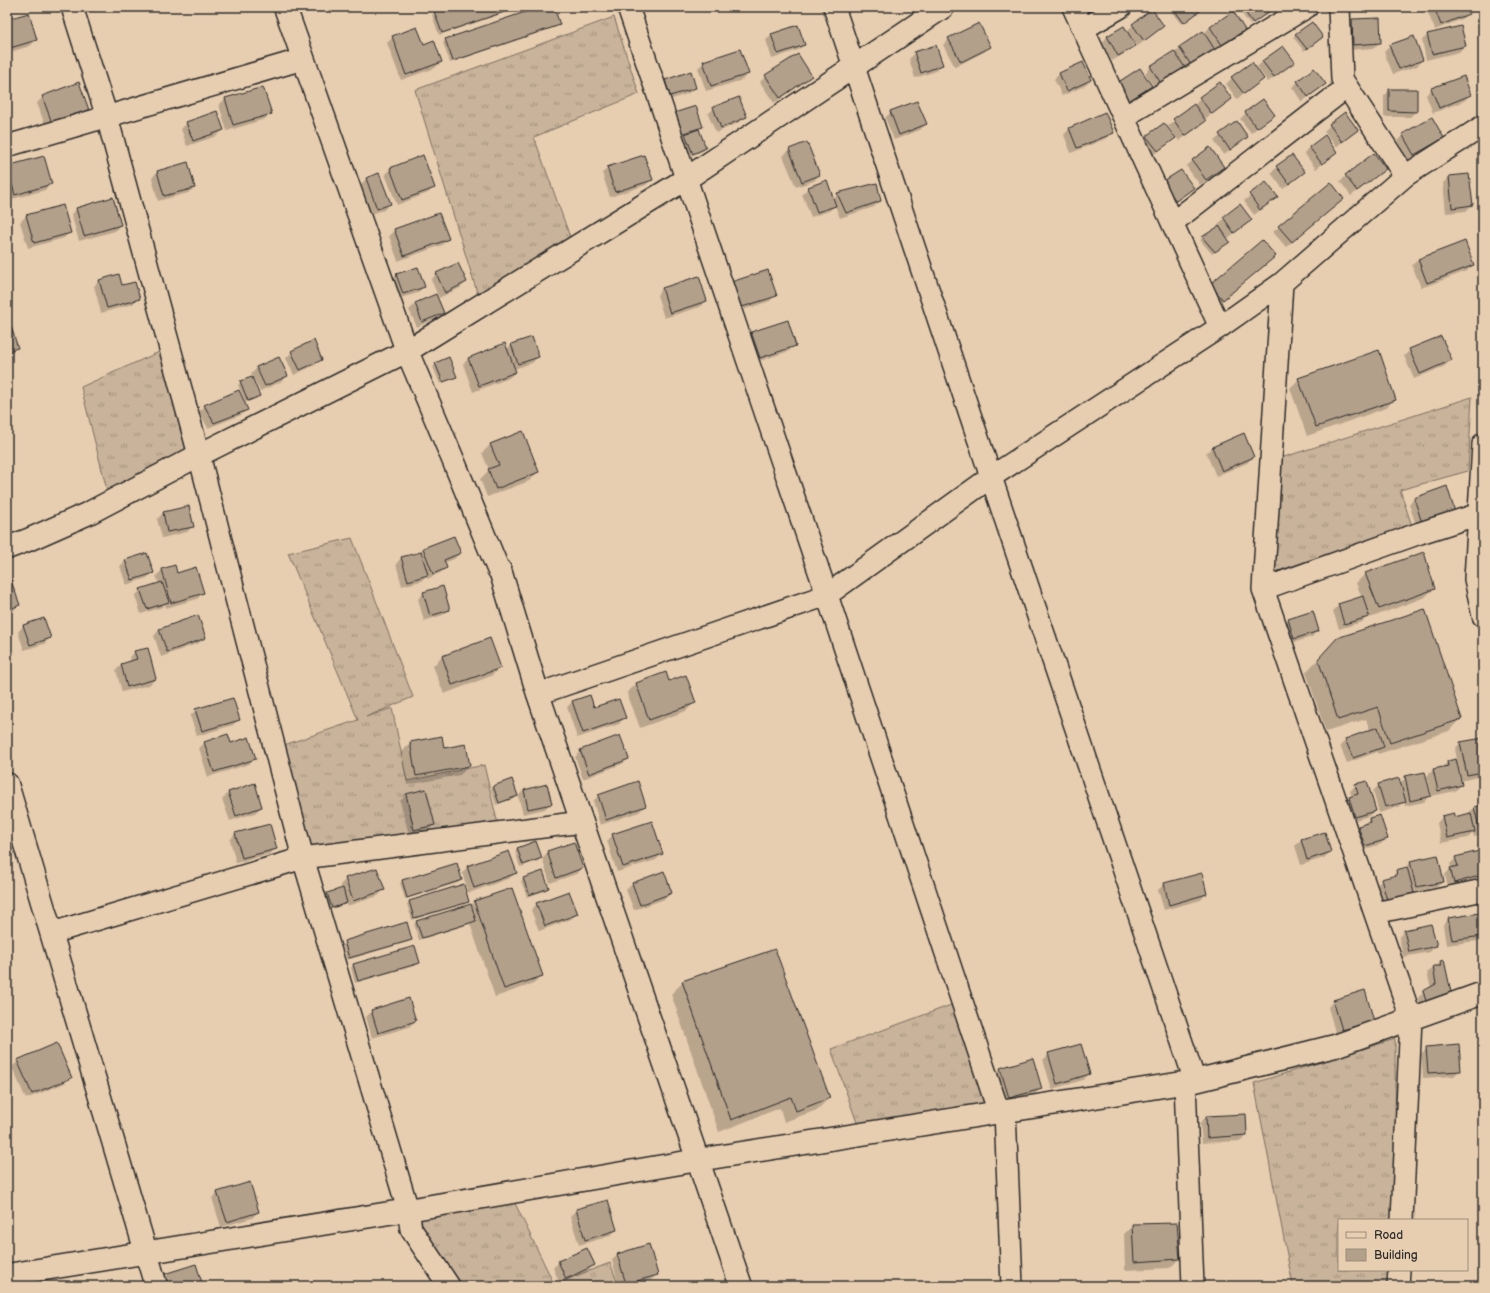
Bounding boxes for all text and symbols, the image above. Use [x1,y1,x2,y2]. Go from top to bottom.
legend [1338,1219,1468,1271]
text: Road [1374,1228,1403,1243]
text: Building [1374,1248,1418,1263]

